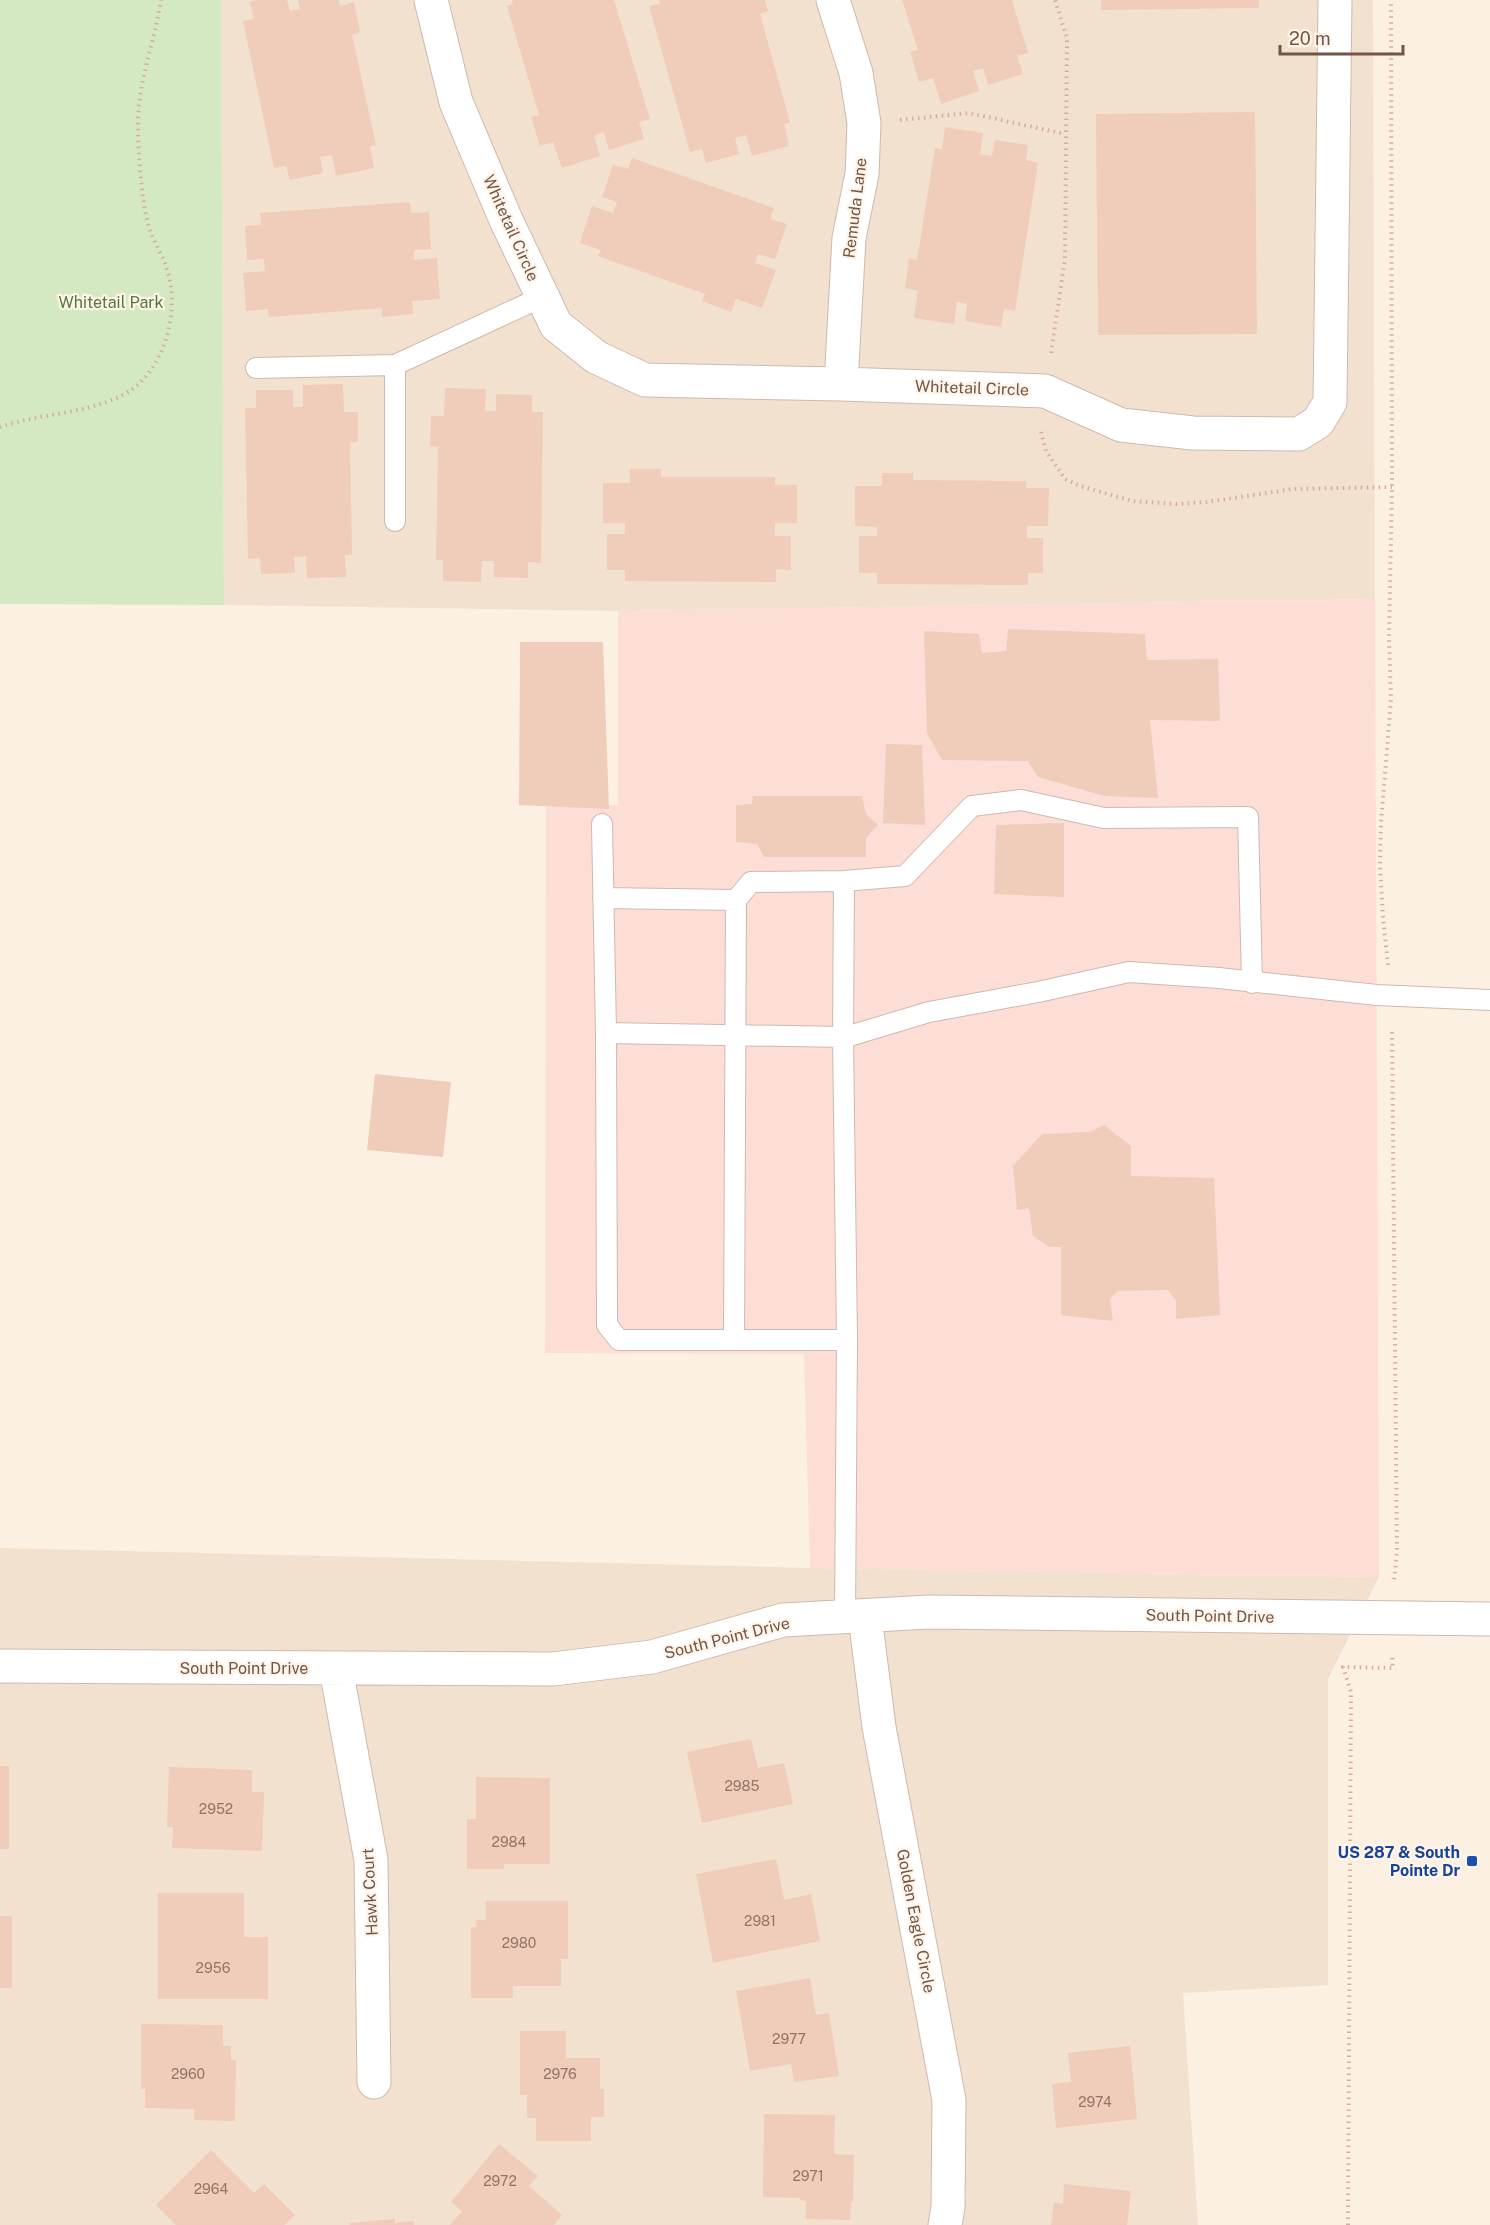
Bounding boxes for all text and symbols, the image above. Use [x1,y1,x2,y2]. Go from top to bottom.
scale bar [1280,18,1403,56]
text: 20 m [1289,28,1331,49]
street label: Remuda Lane [839,157,871,259]
street label: Whitetail Circle [479,172,543,284]
park label: Whitetail Park [58,293,164,312]
street label: Whitetail Circle [915,377,1029,399]
street label: South Point Drive [1145,1605,1275,1627]
street label: South Point Drive [662,1613,792,1663]
street label: South Point Drive [180,1659,308,1678]
house number: 2985 [724,1778,760,1794]
house number: 2952 [199,1801,233,1817]
house number: 2984 [492,1834,527,1850]
place label: US 287 & South Pointe Dr [1338,1843,1460,1880]
street label: Golden Eagle Circle [893,1847,939,1995]
street label: Hawk Court [358,1848,382,1936]
marker: US 287 & South Pointe Dr [1465,1854,1479,1868]
house number: 2981 [744,1913,776,1929]
house number: 2980 [502,1935,536,1951]
house number: 2956 [196,1960,231,1976]
house number: 2977 [772,2031,806,2047]
house number: 2960 [171,2066,205,2082]
house number: 2976 [543,2066,577,2082]
house number: 2974 [1078,2094,1112,2110]
house number: 2971 [792,2168,824,2184]
house number: 2972 [483,2173,517,2189]
house number: 2964 [194,2181,228,2197]

